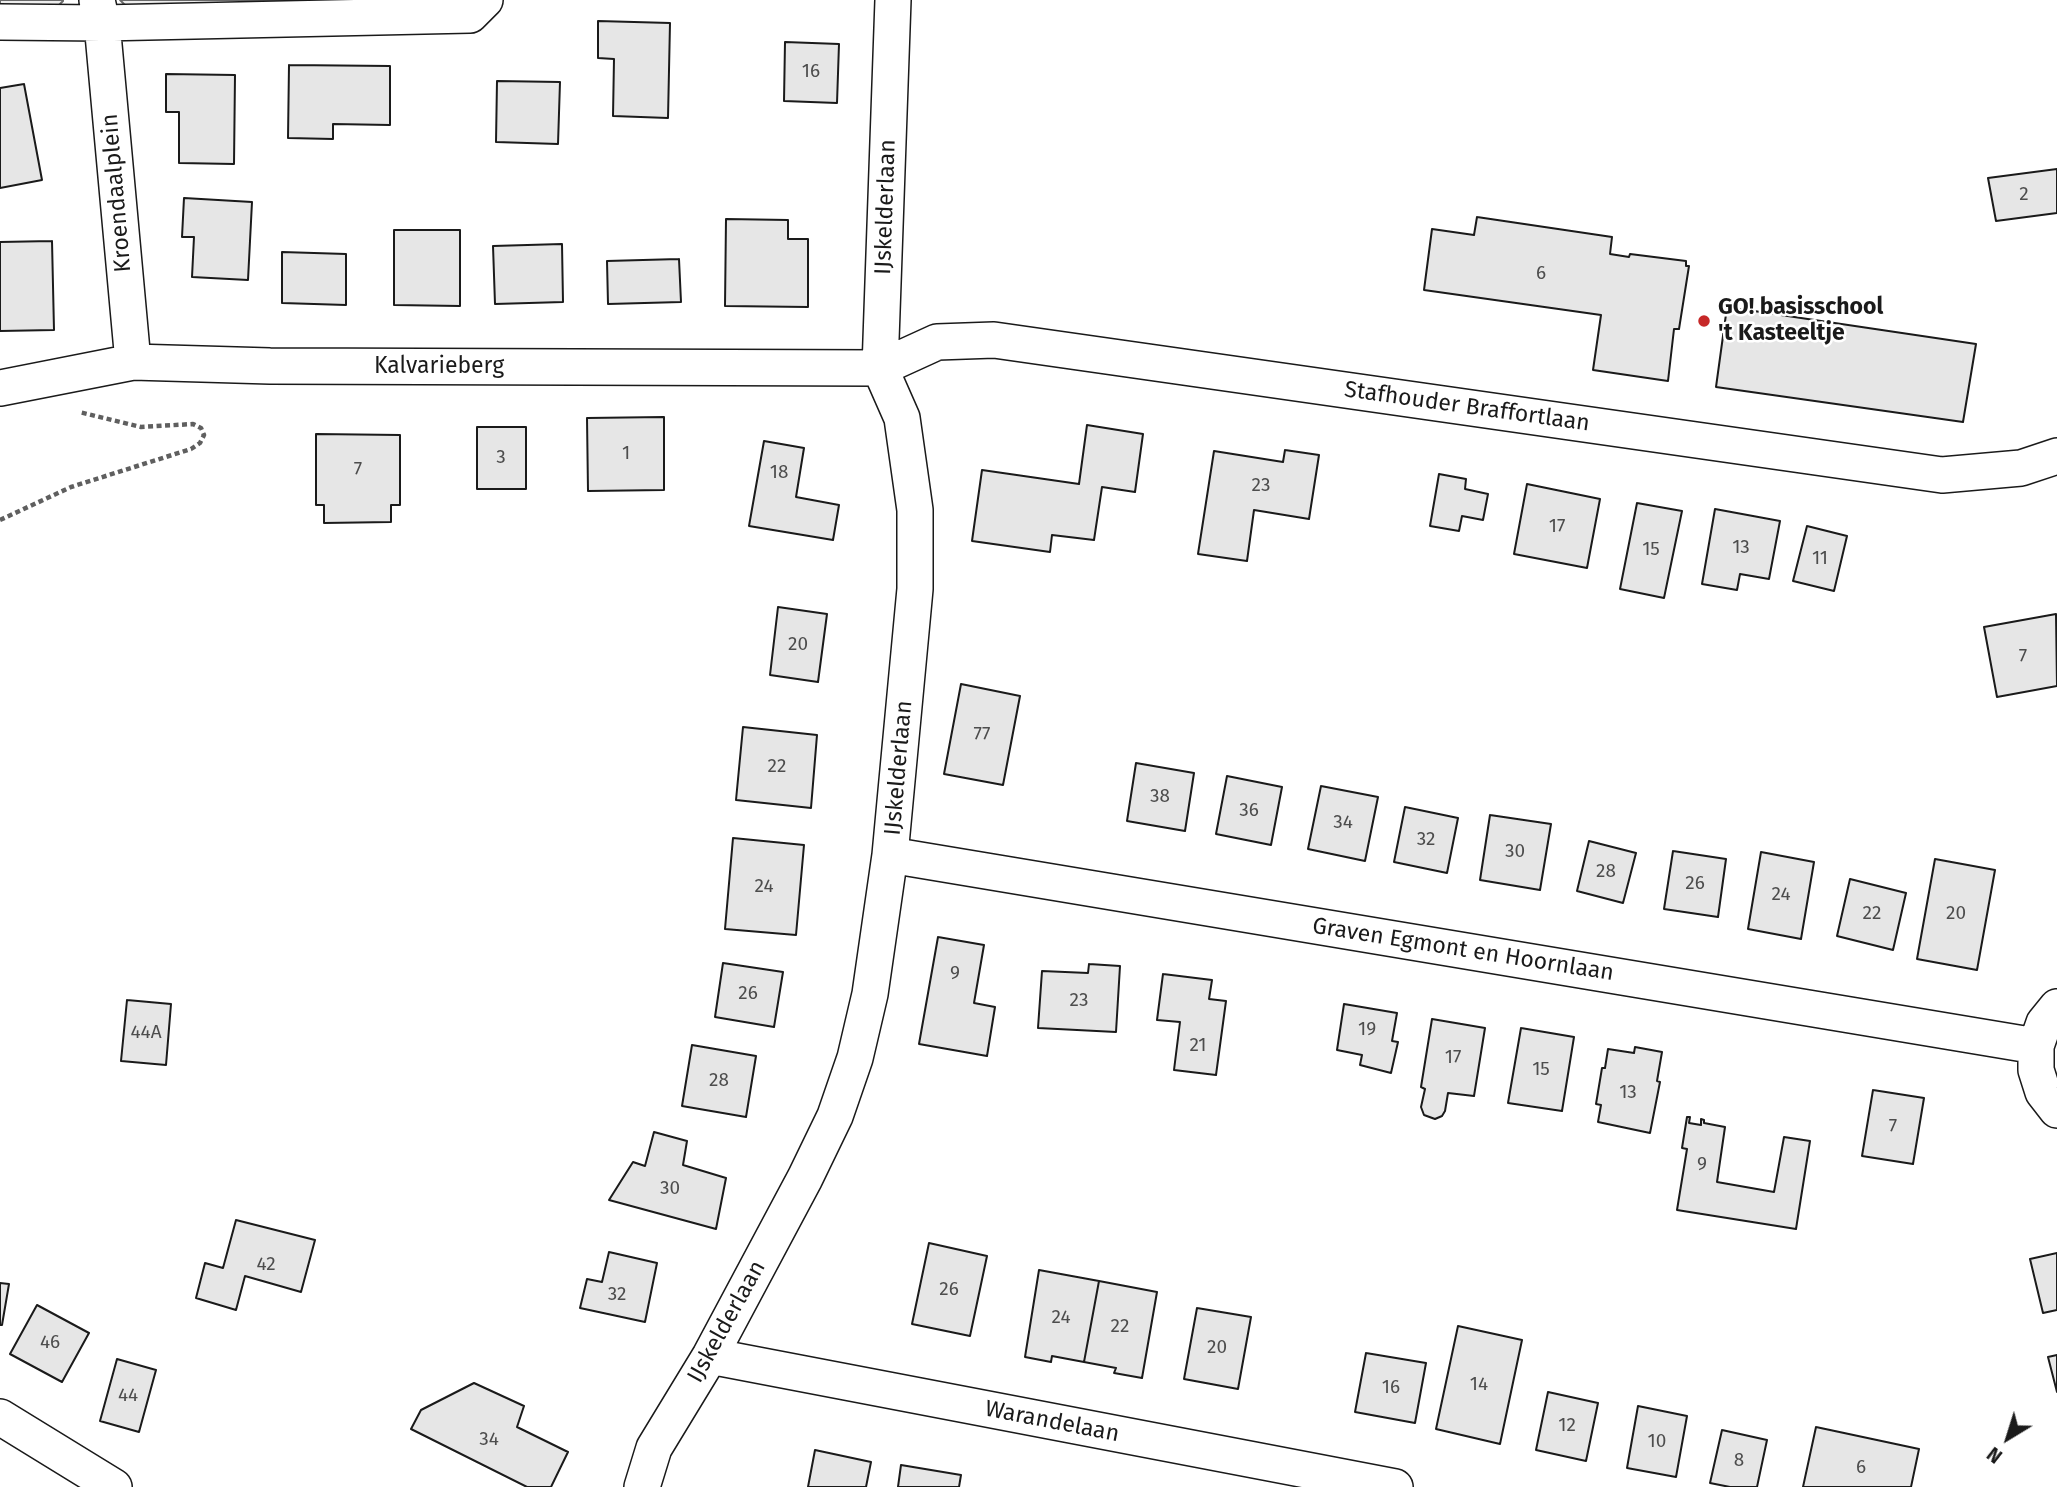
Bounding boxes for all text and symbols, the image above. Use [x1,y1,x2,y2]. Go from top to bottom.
house number: 16 [802,61,820,83]
street label: Kroendaalplein [96,113,138,273]
street label: IJskelderlaan [870,139,902,275]
house number: 2 [2019,184,2029,206]
house number: 6 [1536,263,1546,285]
place label: GO! basisschool 't Kasteeltje [1718,294,1883,348]
marker: GO! basisschool 't Kasteeltje [1696,313,1712,329]
street label: Kalvarieberg [374,353,504,381]
street label: Stafhouder Braffortlaan [1342,376,1592,438]
house number: 1 [622,443,630,465]
house number: 3 [496,447,506,469]
house number: 7 [354,459,362,481]
house number: 18 [770,462,788,484]
house number: 23 [1252,475,1270,497]
house number: 17 [1549,516,1565,538]
house number: 13 [1732,537,1750,559]
house number: 15 [1642,539,1660,561]
house number: 11 [1812,548,1828,570]
house number: 20 [788,634,808,656]
house number: 7 [2019,646,2027,668]
street label: IJskelderlaan [879,699,919,837]
house number: 77 [974,724,990,746]
house number: 22 [768,756,786,778]
house number: 38 [1150,786,1170,808]
house number: 36 [1239,800,1259,822]
house number: 34 [1333,812,1353,834]
house number: 32 [1417,829,1435,851]
house number: 30 [1505,841,1525,863]
house number: 28 [1596,861,1616,883]
house number: 26 [1685,873,1705,895]
house number: 24 [755,876,773,898]
house number: 24 [1772,884,1790,906]
house number: 22 [1863,903,1881,925]
house number: 20 [1946,903,1966,925]
street label: Graven Egmont en Hoornlaan [1310,913,1616,987]
house number: 9 [950,963,960,985]
house number: 26 [738,983,758,1005]
house number: 23 [1070,990,1088,1012]
house number: 19 [1358,1019,1376,1041]
house number: 44A [130,1022,162,1044]
house number: 21 [1189,1035,1207,1057]
house number: 17 [1445,1047,1461,1069]
house number: 15 [1532,1059,1550,1081]
house number: 28 [709,1070,729,1092]
house number: 13 [1619,1082,1637,1104]
house number: 7 [1889,1116,1897,1138]
house number: 9 [1697,1154,1707,1176]
house number: 30 [660,1178,680,1200]
house number: 42 [256,1254,276,1276]
street label: IJskelderlaan [682,1256,772,1388]
house number: 26 [939,1279,959,1301]
house number: 32 [608,1284,626,1306]
house number: 24 [1052,1307,1070,1329]
house number: 22 [1111,1316,1129,1338]
house number: 46 [40,1332,60,1354]
house number: 20 [1207,1337,1227,1359]
house number: 14 [1470,1374,1488,1396]
house number: 16 [1382,1377,1400,1399]
house number: 44 [118,1385,138,1407]
street label: Warandelaan [983,1395,1121,1449]
north arrow [1973,1403,2043,1473]
house number: 12 [1558,1415,1576,1437]
house number: 34 [479,1429,499,1451]
house number: 10 [1648,1431,1666,1453]
text: N [1983,1442,2007,1468]
house number: 8 [1734,1450,1744,1472]
house number: 6 [1856,1457,1866,1479]

